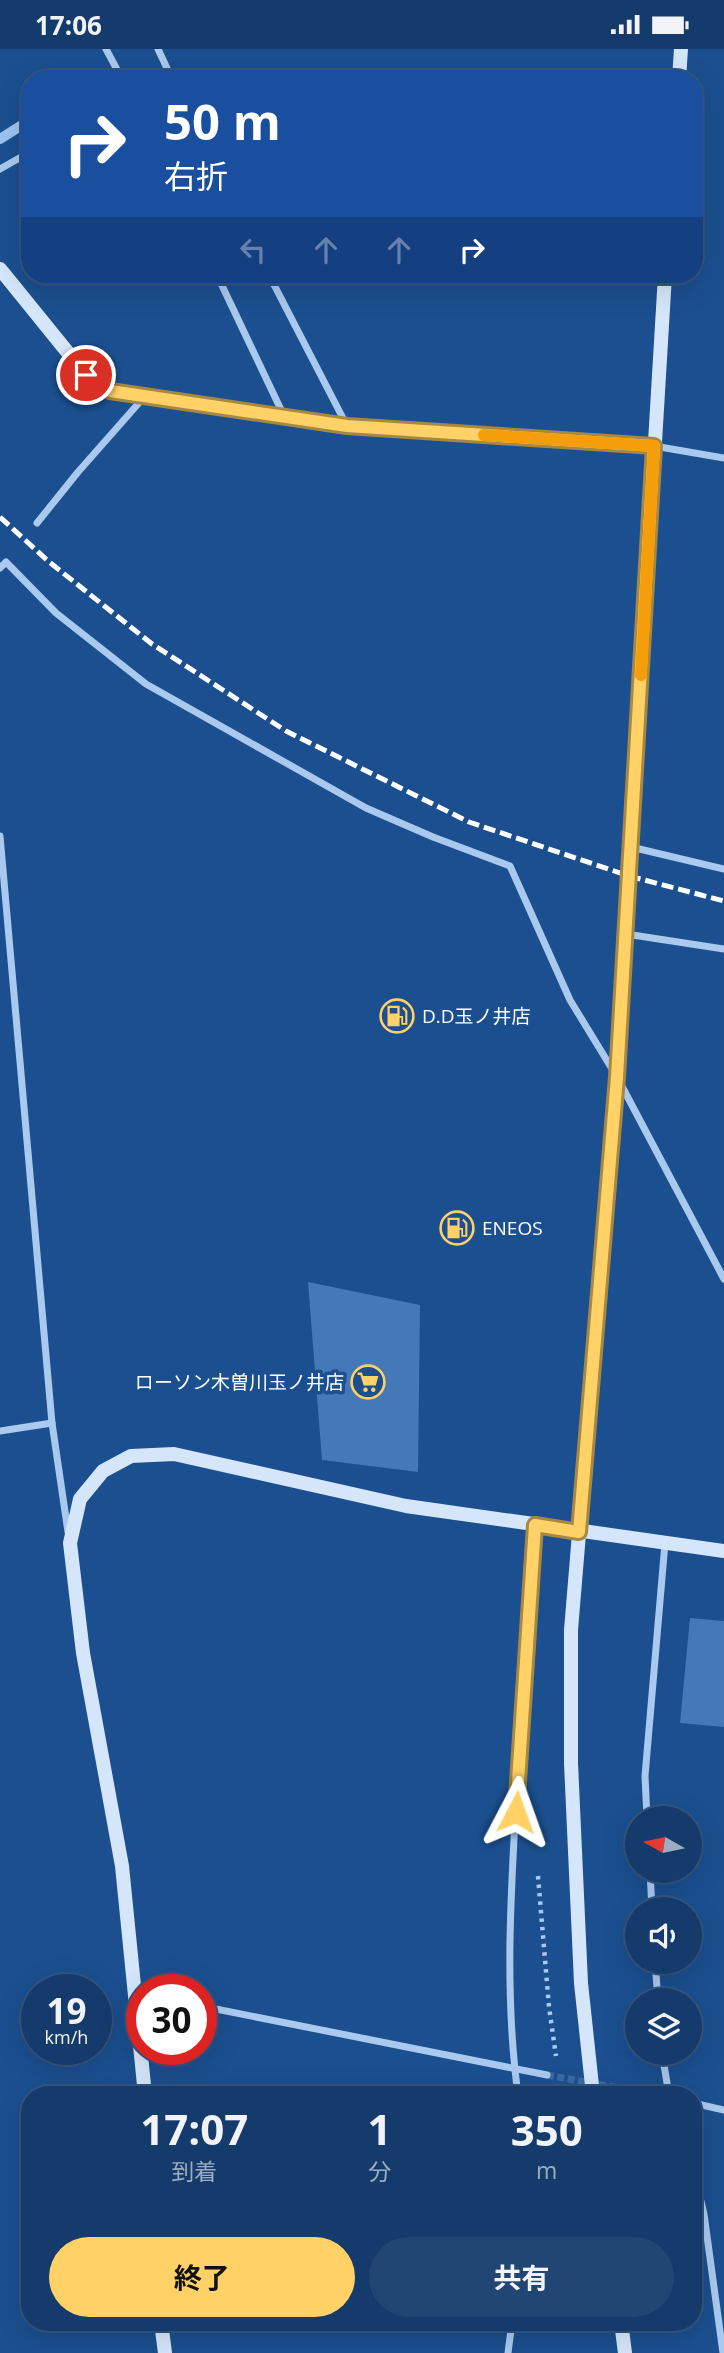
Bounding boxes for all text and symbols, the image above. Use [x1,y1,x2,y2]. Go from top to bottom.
text: 17:06 [35,7,102,43]
text: 50 m [164,88,281,154]
icon: right [49,98,140,189]
text: 右折 [164,154,228,197]
icon: left [234,231,272,269]
icon: ahead [307,231,345,269]
icon: ahead [380,231,418,269]
icon: right [453,231,491,269]
pin [56,345,116,405]
icon: arrive [67,356,105,394]
fuel station icon: D.D玉ノ井店 [378,997,416,1035]
place label: D.D玉ノ井店 [422,1003,531,1029]
fuel station icon: ENEOS [438,1209,476,1247]
place label: ENEOS [482,1215,543,1241]
supermarket icon: ローソン木曽川玉ノ井店 [349,1363,387,1401]
place label: ローソン木曽川玉ノ井店 [135,1369,344,1395]
position arrow [479,1775,553,1849]
north arrow [625,1806,702,1883]
map controls [625,1806,702,2065]
button: sound [625,1897,702,1974]
speed limit sign: 30 [126,1974,217,2065]
text: 19 [46,1987,87,2034]
button: layers [625,1988,702,2065]
text: km/h [45,2025,88,2049]
text: 17:07 [140,2100,248,2157]
text: 1 [367,2100,392,2157]
text: 350 [511,2101,583,2158]
text: m [536,2154,557,2186]
text: 到着 [171,2155,217,2187]
text: 分 [368,2155,391,2187]
button: 終了 [49,2237,355,2317]
button: 共有 [369,2237,674,2317]

